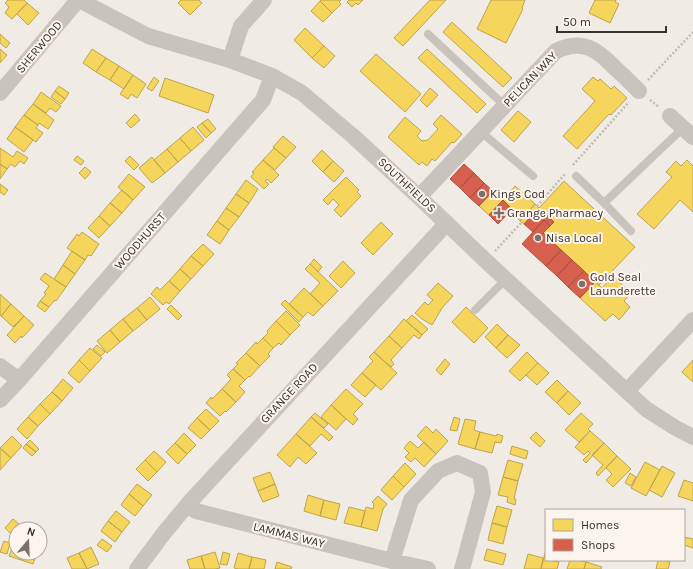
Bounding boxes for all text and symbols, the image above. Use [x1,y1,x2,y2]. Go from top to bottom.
scale bar [557,8,666,34]
text: 50 m [563,15,591,29]
street label: SHERWOOD [13,18,65,76]
street label: PELICAN WAY [500,48,560,109]
street label: SOUTHFIELDS [375,155,439,215]
place label: Kings Cod [490,187,545,201]
marker: Kings Cod [477,189,487,199]
place label: Grange Pharmacy [507,206,604,220]
marker: Grange Pharmacy [494,208,504,218]
street label: WOODHURST [112,210,168,272]
place label: Nisa Local [546,231,602,245]
marker: Nisa Local [533,233,543,243]
place label: Gold Seal Launderette [590,270,656,298]
marker: Gold Seal Launderette [577,279,587,289]
street label: GRANGE ROAD [257,360,321,426]
legend [545,509,685,561]
text: Homes [581,518,619,532]
street label: LAMMAS WAY [252,519,327,551]
north arrow [8,521,48,561]
text: N [25,525,37,539]
text: Shops [581,538,615,552]

